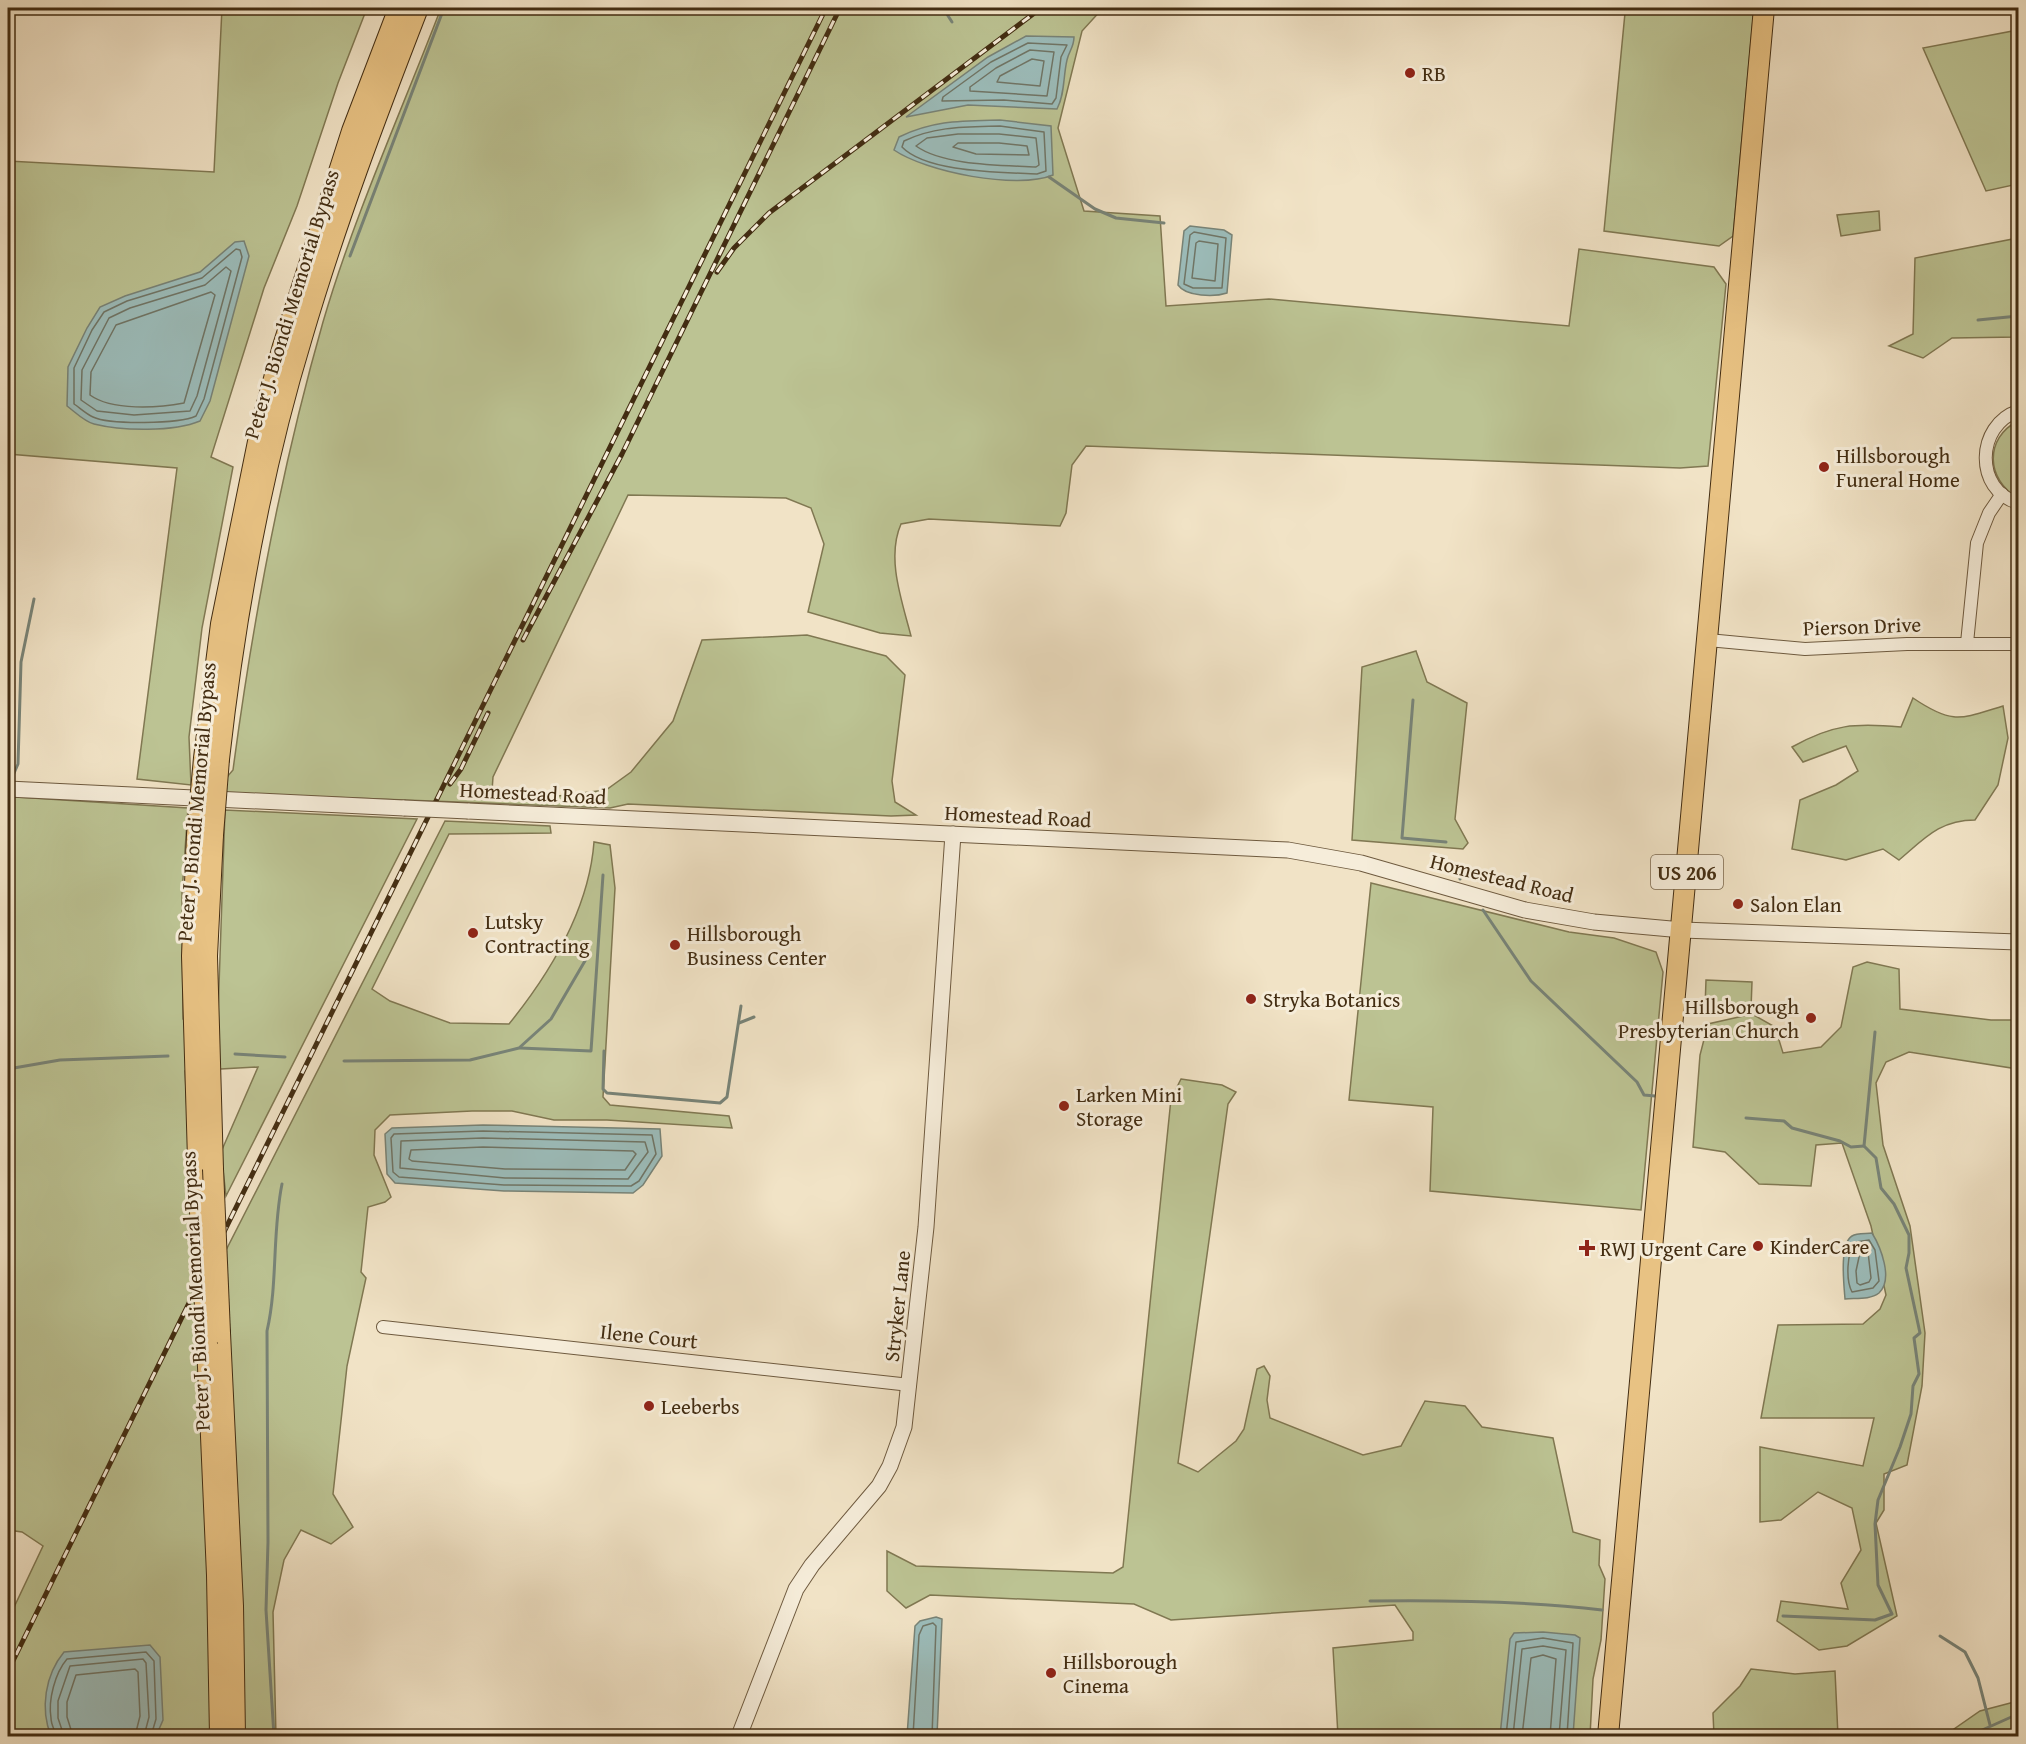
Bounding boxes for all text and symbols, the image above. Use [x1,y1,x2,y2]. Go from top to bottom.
place label: RB [1422,58,1446,89]
marker: RB [1403,66,1417,80]
street label: Peter J. Biondi Memorial Bypass [235,165,347,443]
place label: Hillsborough Funeral Home [1836,440,1960,495]
marker: Hillsborough Funeral Home [1817,460,1831,474]
street label: Pierson Drive [1802,608,1922,644]
street label: Peter J. Biondi Memorial Bypass [168,661,224,943]
street label: Homestead Road [459,774,608,812]
street label: Homestead Road [944,797,1093,835]
street label: Homestead Road [1427,845,1578,911]
road number: US 206 [1651,855,1723,889]
place label: Salon Elan [1750,889,1842,920]
marker: Salon Elan [1731,897,1745,911]
place label: Lutsky Contracting [485,906,590,961]
place label: Hillsborough Business Center [687,918,827,973]
marker: Lutsky Contracting [466,926,480,940]
marker: Hillsborough Business Center [668,938,682,952]
place label: Stryka Botanics [1263,984,1400,1015]
place label: Hillsborough Presbyterian Church [1618,991,1799,1046]
marker: Stryka Botanics [1244,992,1258,1006]
marker: Hillsborough Presbyterian Church [1804,1011,1818,1025]
place label: Larken Mini Storage [1076,1079,1182,1134]
marker: Larken Mini Storage [1057,1099,1071,1113]
street label: Peter J. Biondi Memorial Bypass [172,1150,218,1432]
place label: KinderCare [1770,1231,1870,1262]
place label: RWJ Urgent Care [1600,1233,1747,1264]
marker: RWJ Urgent Care [1578,1239,1596,1257]
marker: KinderCare [1751,1239,1765,1253]
street label: Stryker Lane [876,1249,918,1363]
street label: Ilene Court [599,1315,700,1357]
place label: Leeberbs [661,1391,740,1422]
marker: Leeberbs [642,1399,656,1413]
place label: Hillsborough Cinema [1063,1646,1177,1701]
marker: Hillsborough Cinema [1044,1666,1058,1680]

